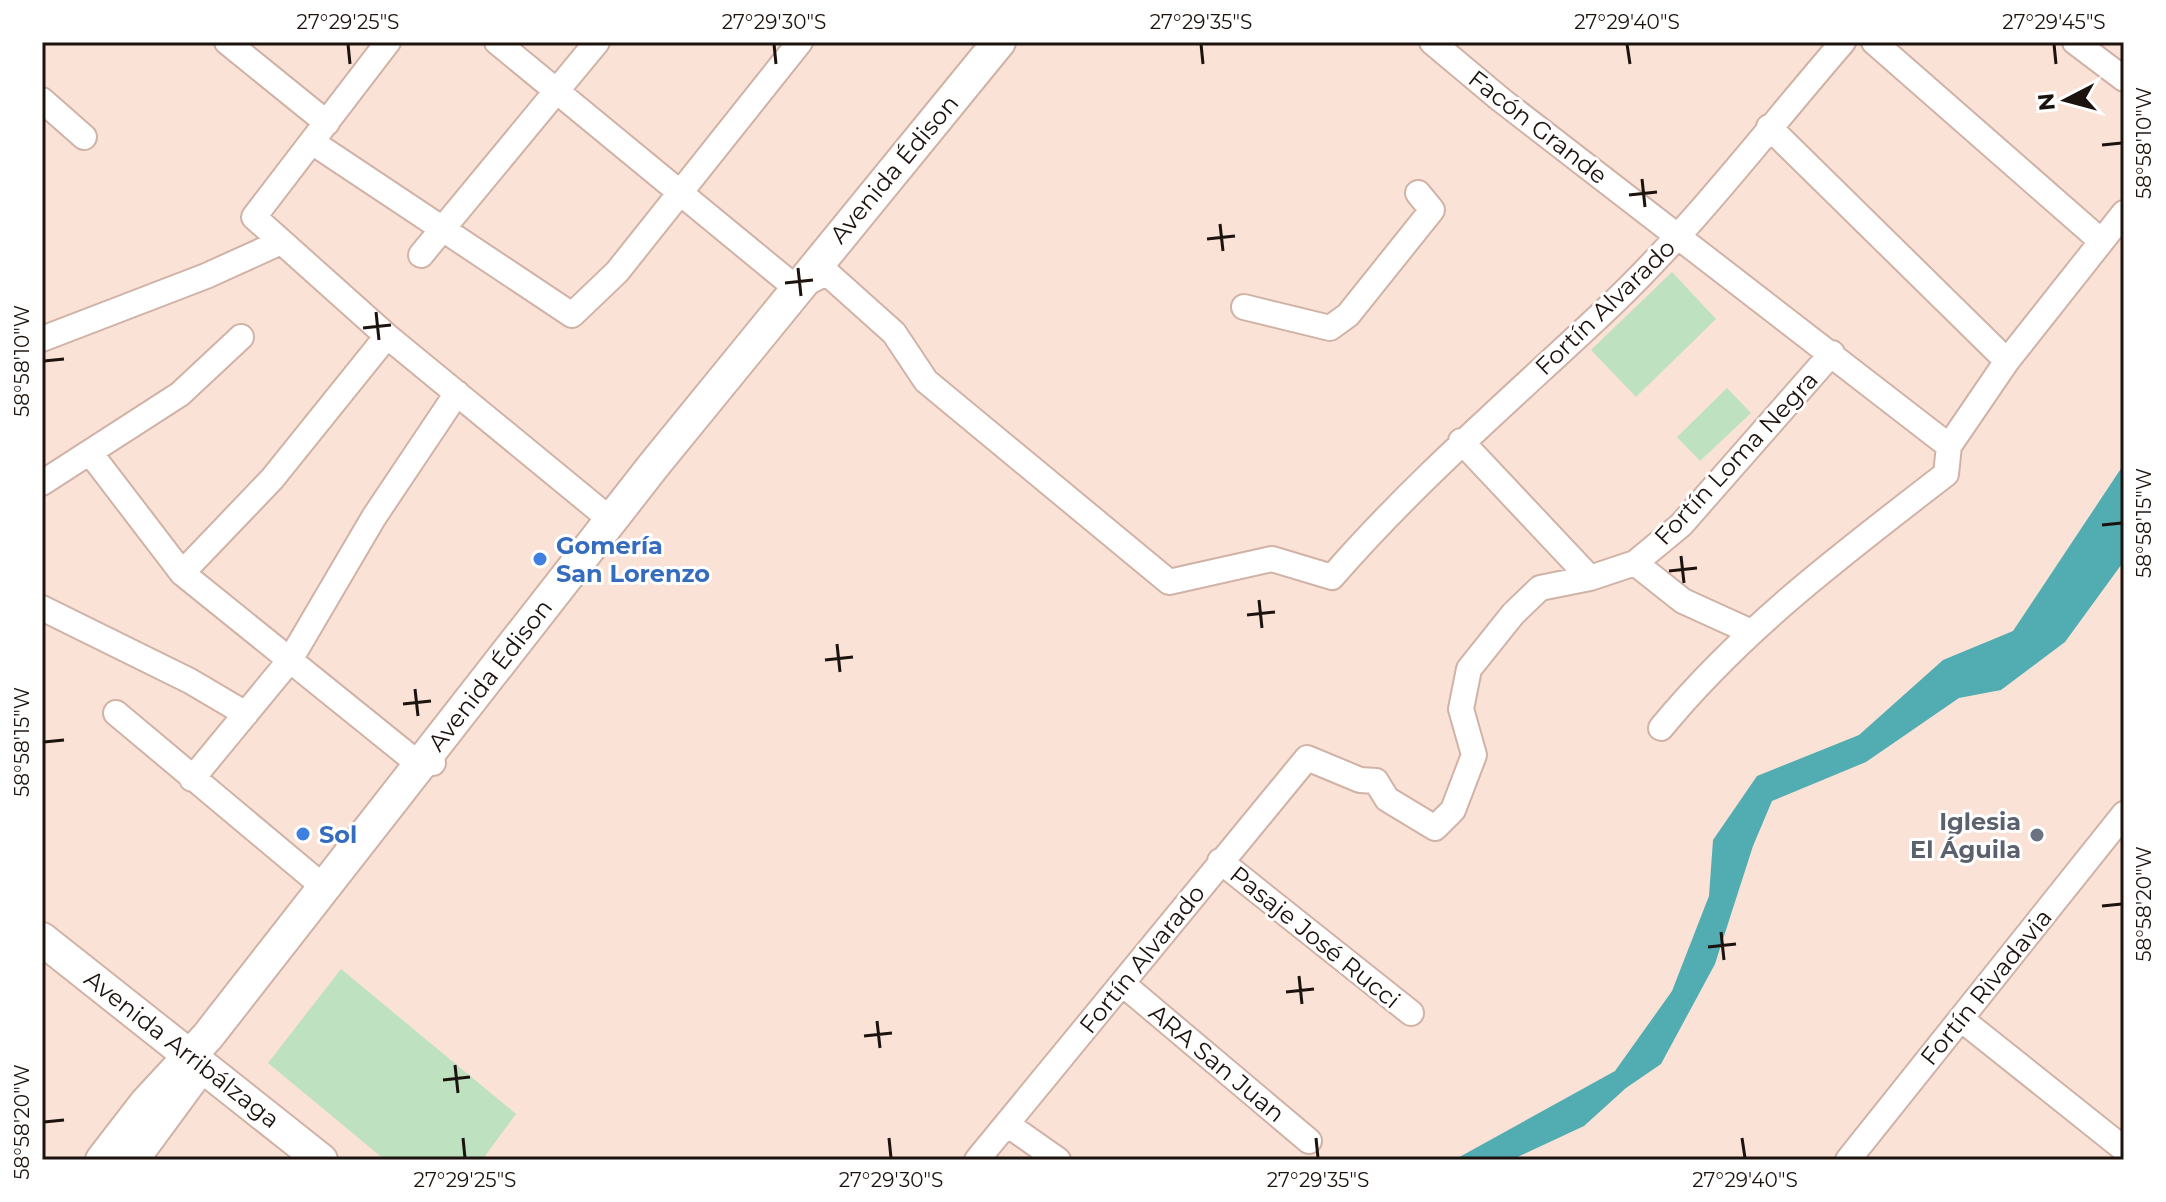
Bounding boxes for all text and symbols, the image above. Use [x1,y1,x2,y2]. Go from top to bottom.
text: 27°29'25"S [297,10,399,34]
text: 27°29'30"S [722,10,826,34]
text: 27°29'35"S [1150,10,1252,34]
text: 27°29'40"S [1574,10,1680,34]
text: 27°29'45"S [2002,10,2106,34]
north arrow [2026,60,2106,140]
street label: Facón Grande [1463,64,1613,190]
text: 58°58'10"W [2132,87,2156,199]
street label: Avenida Édison [824,89,964,249]
text: N [2032,92,2061,112]
street label: Fortín Alvarado [1529,233,1681,381]
text: 58°58'10"W [10,305,34,417]
street label: Fortín Loma Negra [1648,365,1824,551]
text: 58°58'15"W [2132,468,2156,578]
place label: Gomería San Lorenzo [556,531,710,588]
marker: Gomería San Lorenzo [531,550,549,568]
street label: Avenida Édison [422,593,558,757]
text: 58°58'15"W [10,687,34,797]
place label: Iglesia El Águila [1910,807,2021,864]
place label: Sol [319,820,357,849]
marker: Sol [294,825,312,843]
marker: Iglesia El Águila [2028,826,2046,844]
text: 58°58'20"W [2132,846,2156,962]
street label: Pasaje José Rucci [1224,860,1406,1014]
street label: Fortín Alvarado [1073,879,1211,1039]
street label: Fortín Rivadavia [1914,903,2058,1071]
street label: Avenida Arribálzaga [79,964,285,1134]
street label: ARA San Juan [1143,998,1291,1128]
text: 58°58'20"W [10,1064,34,1180]
text: 27°29'25"S [414,1168,516,1192]
text: 27°29'30"S [839,1168,943,1192]
text: 27°29'35"S [1267,1168,1369,1192]
text: 27°29'40"S [1692,1168,1798,1192]

